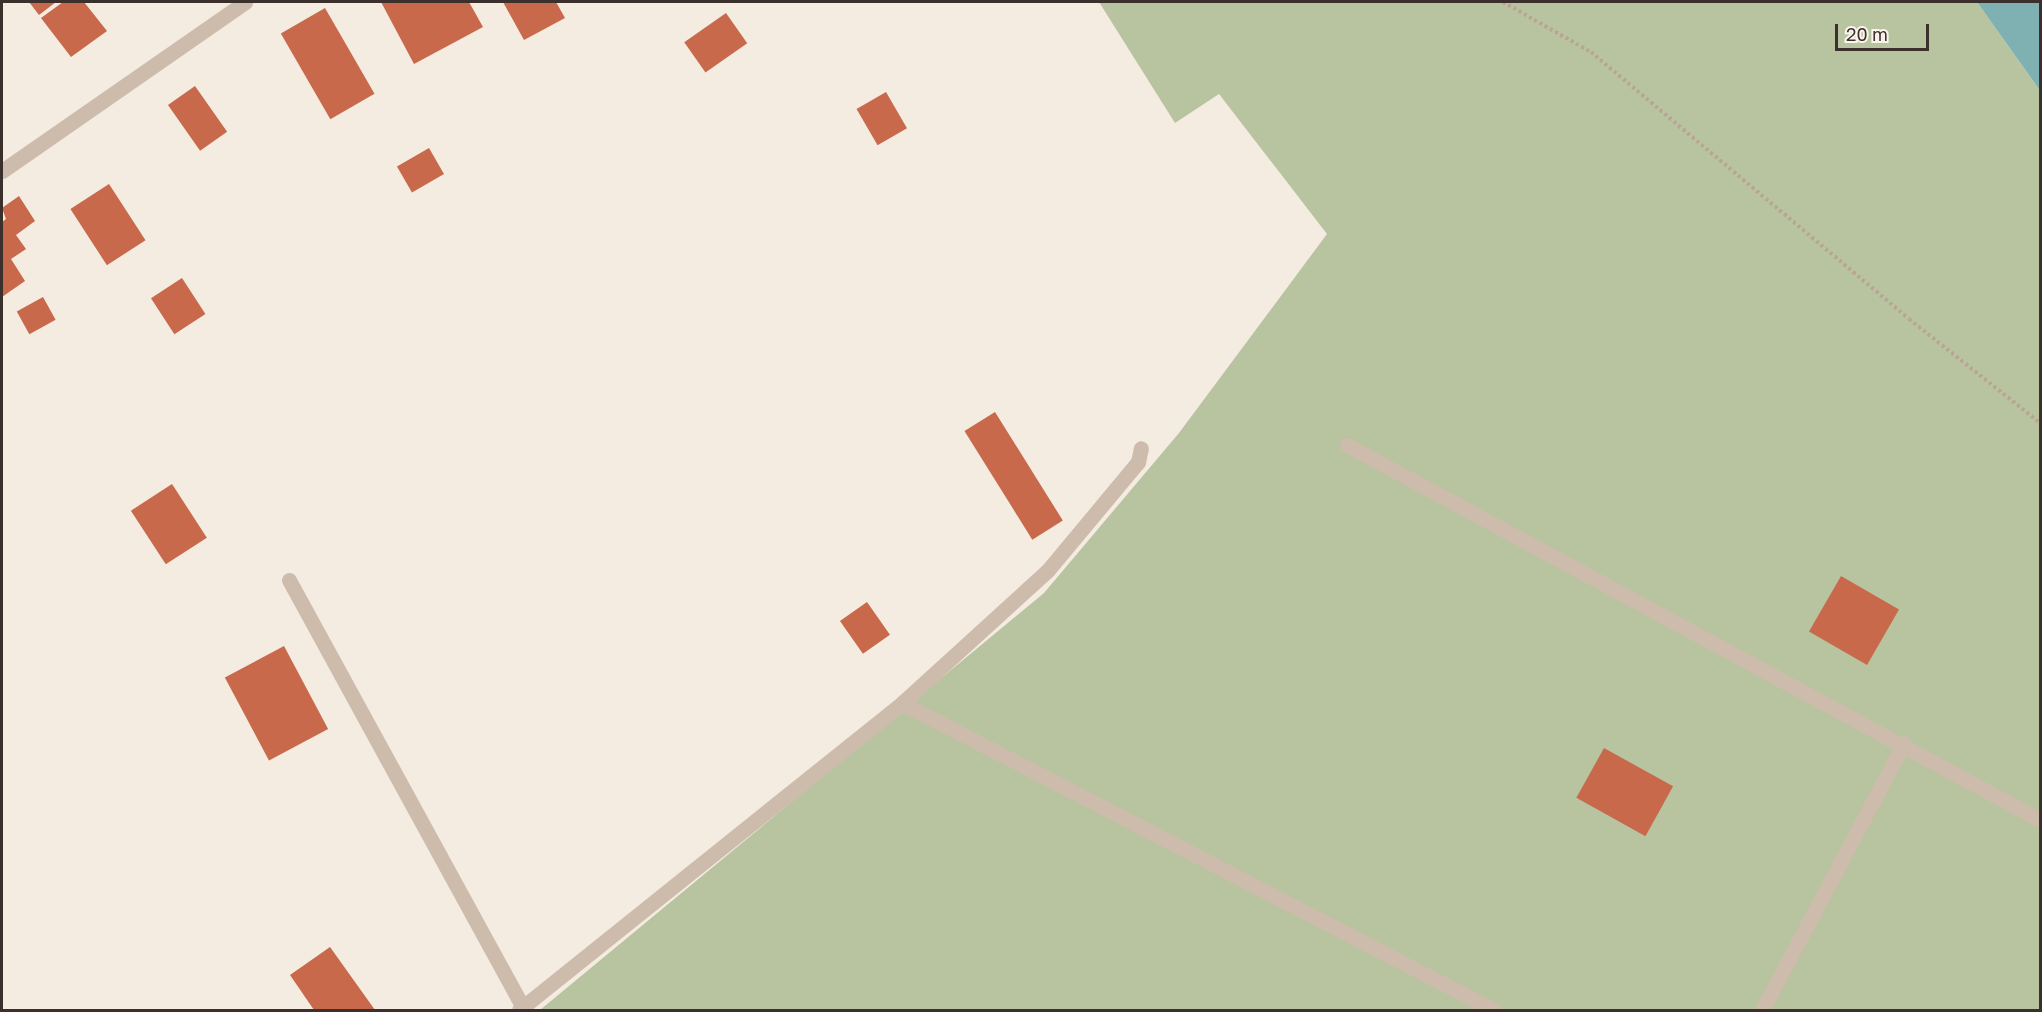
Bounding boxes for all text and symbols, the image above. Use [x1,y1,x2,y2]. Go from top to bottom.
scale bar [1838,12,1932,50]
text: 20 m [1846,23,1888,45]

